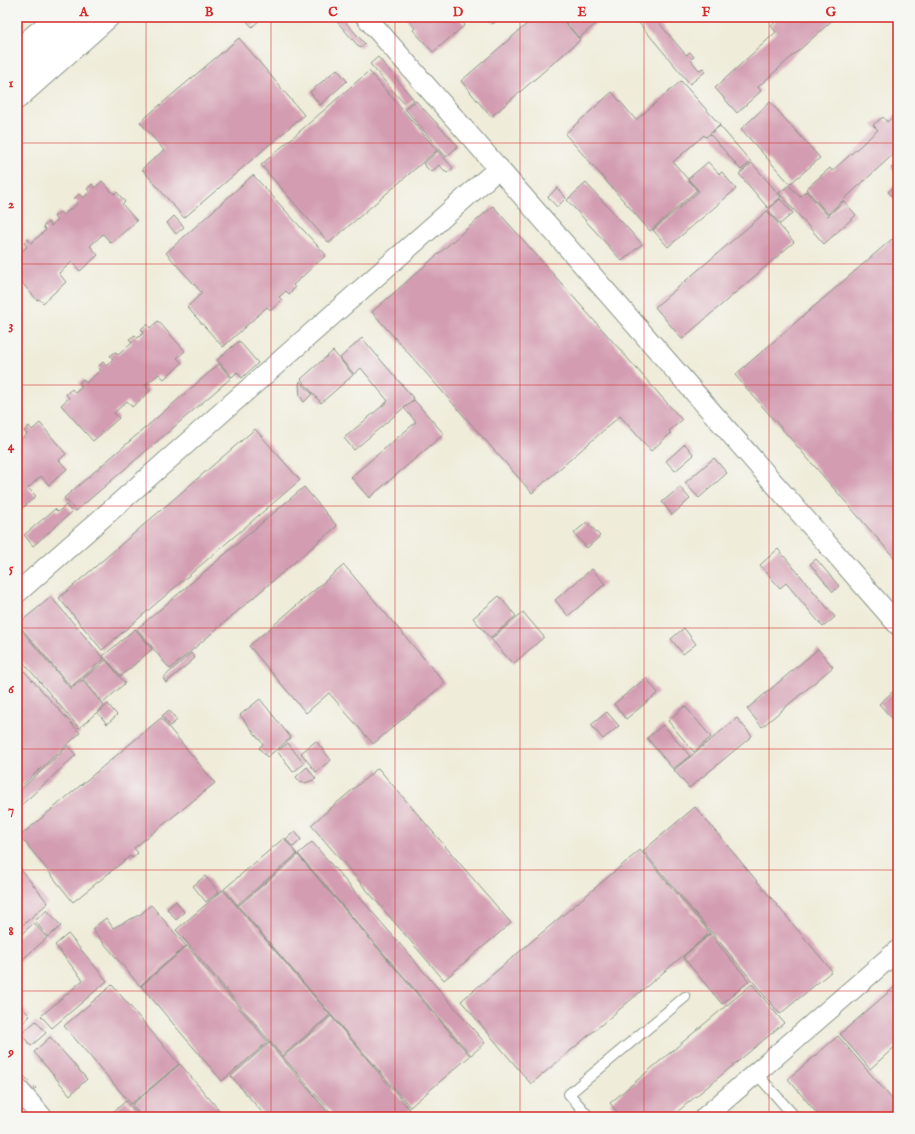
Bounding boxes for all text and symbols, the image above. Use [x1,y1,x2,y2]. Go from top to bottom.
text: A [79,4,90,21]
text: B [205,4,214,21]
text: C [328,4,338,21]
text: D [453,4,464,21]
text: E [577,4,587,21]
text: F [702,4,711,21]
text: G [826,4,837,21]
text: 1 [9,75,14,92]
text: 2 [8,196,14,213]
text: 3 [9,317,14,334]
text: 4 [8,438,15,455]
text: 5 [9,560,14,577]
text: 6 [8,681,14,698]
text: 7 [8,802,14,819]
text: 8 [8,923,14,940]
text: 9 [7,1044,14,1061]

